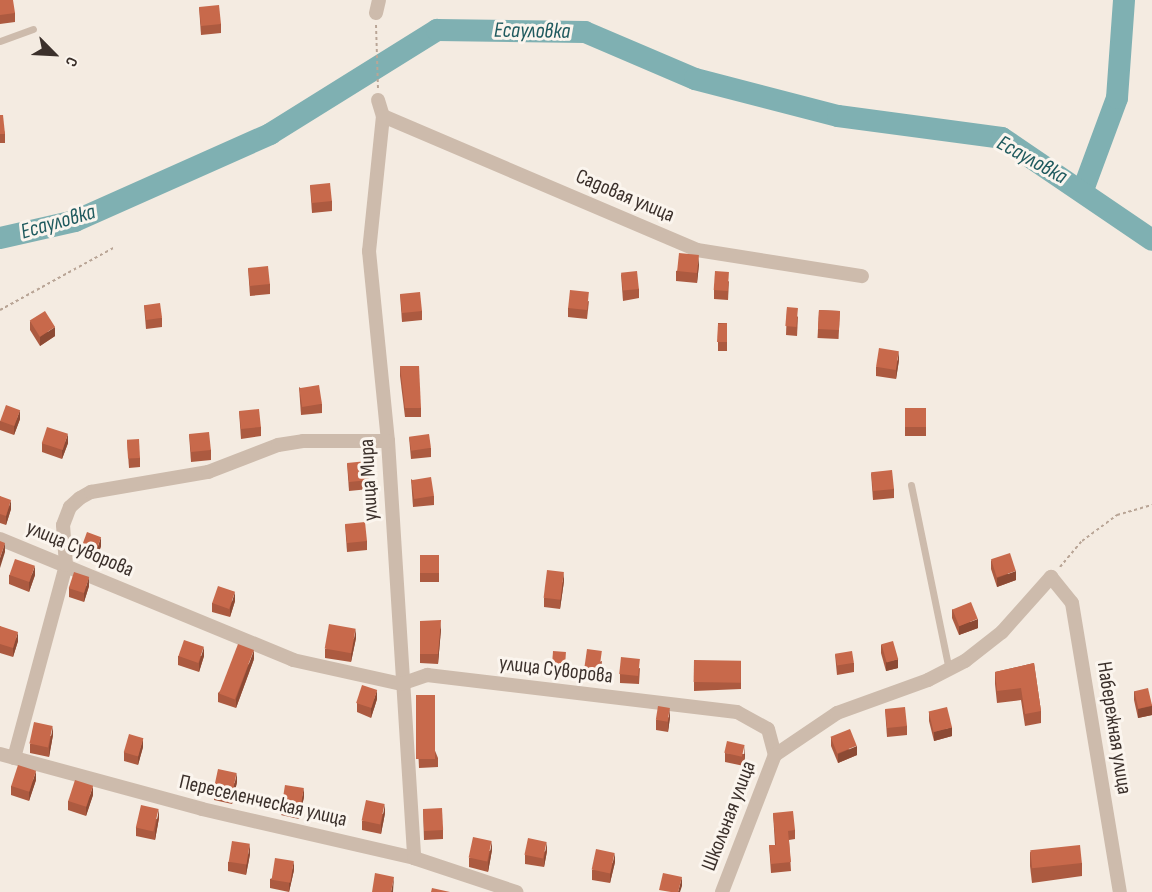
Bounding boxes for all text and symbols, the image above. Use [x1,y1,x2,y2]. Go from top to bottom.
water label: Есауловка [494,17,570,45]
north arrow [24,24,84,84]
text: С [61,54,81,69]
water label: Есауловка [992,130,1072,190]
street label: Садовая улица [572,164,678,228]
water label: Есауловка [18,199,98,245]
street label: улица Мира [354,438,384,522]
street label: улица Суворова [22,515,138,583]
street label: улица Суворова [498,651,614,689]
street label: Набережная улица [1091,660,1137,796]
street label: Школьная улица [697,757,761,875]
street label: Переселенческая улица [177,769,349,833]

